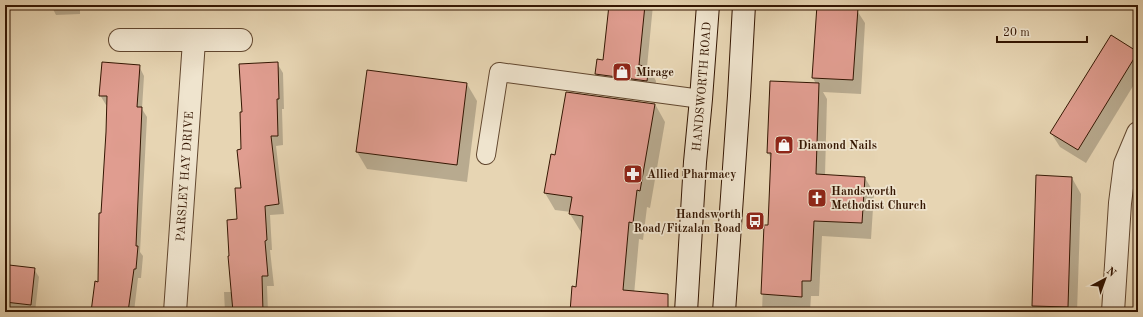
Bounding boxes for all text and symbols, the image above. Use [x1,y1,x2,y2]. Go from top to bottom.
scale bar [997,18,1087,44]
street label: HANDSWORTH ROAD [691,21,714,152]
text: 20 m [1003,27,1030,39]
shop icon: Mirage [611,61,633,83]
place label: Mirage [636,67,674,79]
street label: PARSLEY HAY DRIVE [175,111,196,242]
shop icon: Diamond Nails [773,134,795,156]
place label: Diamond Nails [798,140,877,152]
pharmacy icon: Allied Pharmacy [622,163,644,185]
place label: Allied Pharmacy [647,169,737,181]
place label: Handsworth Methodist Church [831,186,926,212]
church icon: Handsworth Methodist Church [806,187,828,209]
place label: Handsworth Road/Fitzalan Road [633,209,742,235]
bus stop icon: Handsworth Road/Fitzalan Road [744,210,766,232]
north arrow [1085,259,1125,299]
text: N [1104,266,1118,280]

